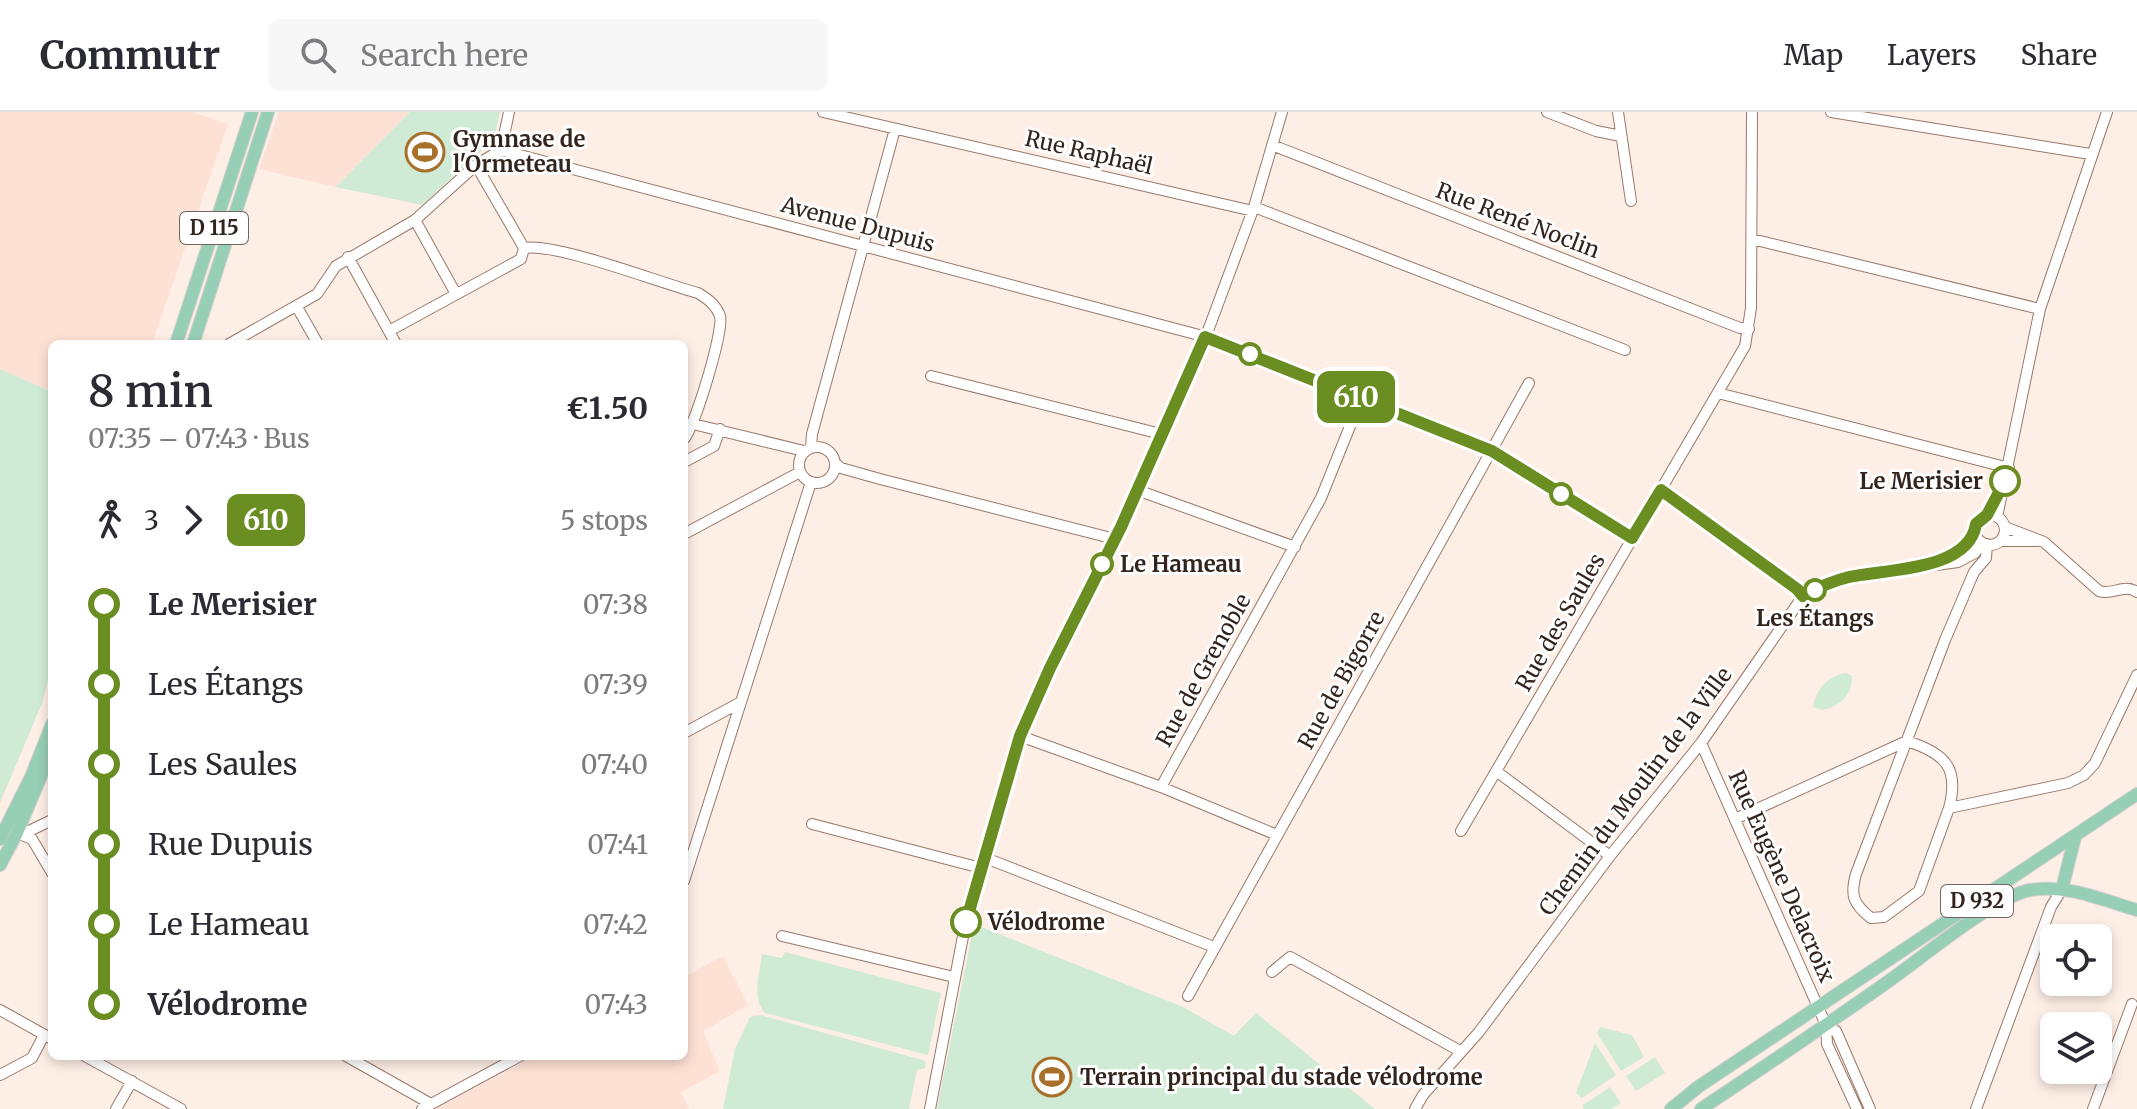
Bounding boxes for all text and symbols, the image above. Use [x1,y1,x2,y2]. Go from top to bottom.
search box [268,19,828,91]
text: Commutr [40,32,220,79]
icon: search [296,33,340,77]
text: Search here [360,36,528,74]
text: Map [1783,37,1843,73]
text: Layers [1887,37,1976,73]
text: Share [2020,37,2097,73]
street label: Rue Raphaël [1022,124,1156,180]
place label: Gymnase de l'Ormeteau [453,125,585,178]
sports icon: Gymnase de l'Ormeteau [404,131,446,173]
street label: Rue René Noclin [1432,176,1604,264]
street label: Avenue Dupuis [777,190,938,258]
road number: D 115 [180,212,248,244]
unlabelled marker [1239,343,1261,365]
text: 8 min [88,364,213,419]
line badge: 610 [1310,371,1402,423]
text: 610 [1333,379,1379,415]
text: €1.50 [566,389,648,427]
text: 07:35 – 07:43 · Bus [88,422,310,455]
marker: Le Merisier [1990,466,2020,496]
place label: Le Merisier [1859,467,1983,495]
unlabelled marker [1550,483,1572,505]
icon: walk [88,498,132,542]
icon: forward [171,498,215,542]
text: 610 [243,502,289,538]
text: 3 [144,504,159,537]
text: 5 stops [560,504,648,537]
street label: Rue des Saules [1509,548,1611,696]
place label: Le Hameau [1120,550,1242,578]
marker: Le Hameau [1091,553,1113,575]
marker: Les Étangs [1804,579,1826,601]
text: Le Merisier [148,585,317,623]
text: 07:38 [583,588,648,621]
street label: Rue de Grenoble [1149,589,1257,751]
place label: Les Étangs [1756,603,1874,632]
street label: Rue de Bigorre [1291,606,1391,754]
street label: Chemin du Moulin de la Ville [1532,661,1738,921]
text: Les Étangs [148,665,304,703]
text: 07:39 [583,668,648,701]
text: Les Saules [148,745,297,783]
text: 07:40 [581,748,648,781]
street label: Rue Eugène Delacroix [1723,766,1841,986]
text: Rue Dupuis [148,825,313,863]
text: 07:41 [587,828,648,861]
road number: D 932 [1941,885,2013,917]
text: Le Hameau [148,905,310,943]
marker: Vélodrome [951,907,981,937]
text: 07:42 [583,908,648,941]
place label: Vélodrome [987,908,1105,936]
map controls [2040,924,2112,1084]
button: locate [2040,924,2112,996]
text: Vélodrome [148,985,307,1023]
text: 07:43 [585,988,648,1021]
button: layers [2040,1012,2112,1084]
sports icon: Terrain principal du stade vélodrome [1031,1056,1073,1098]
place label: Terrain principal du stade vélodrome [1080,1063,1483,1091]

